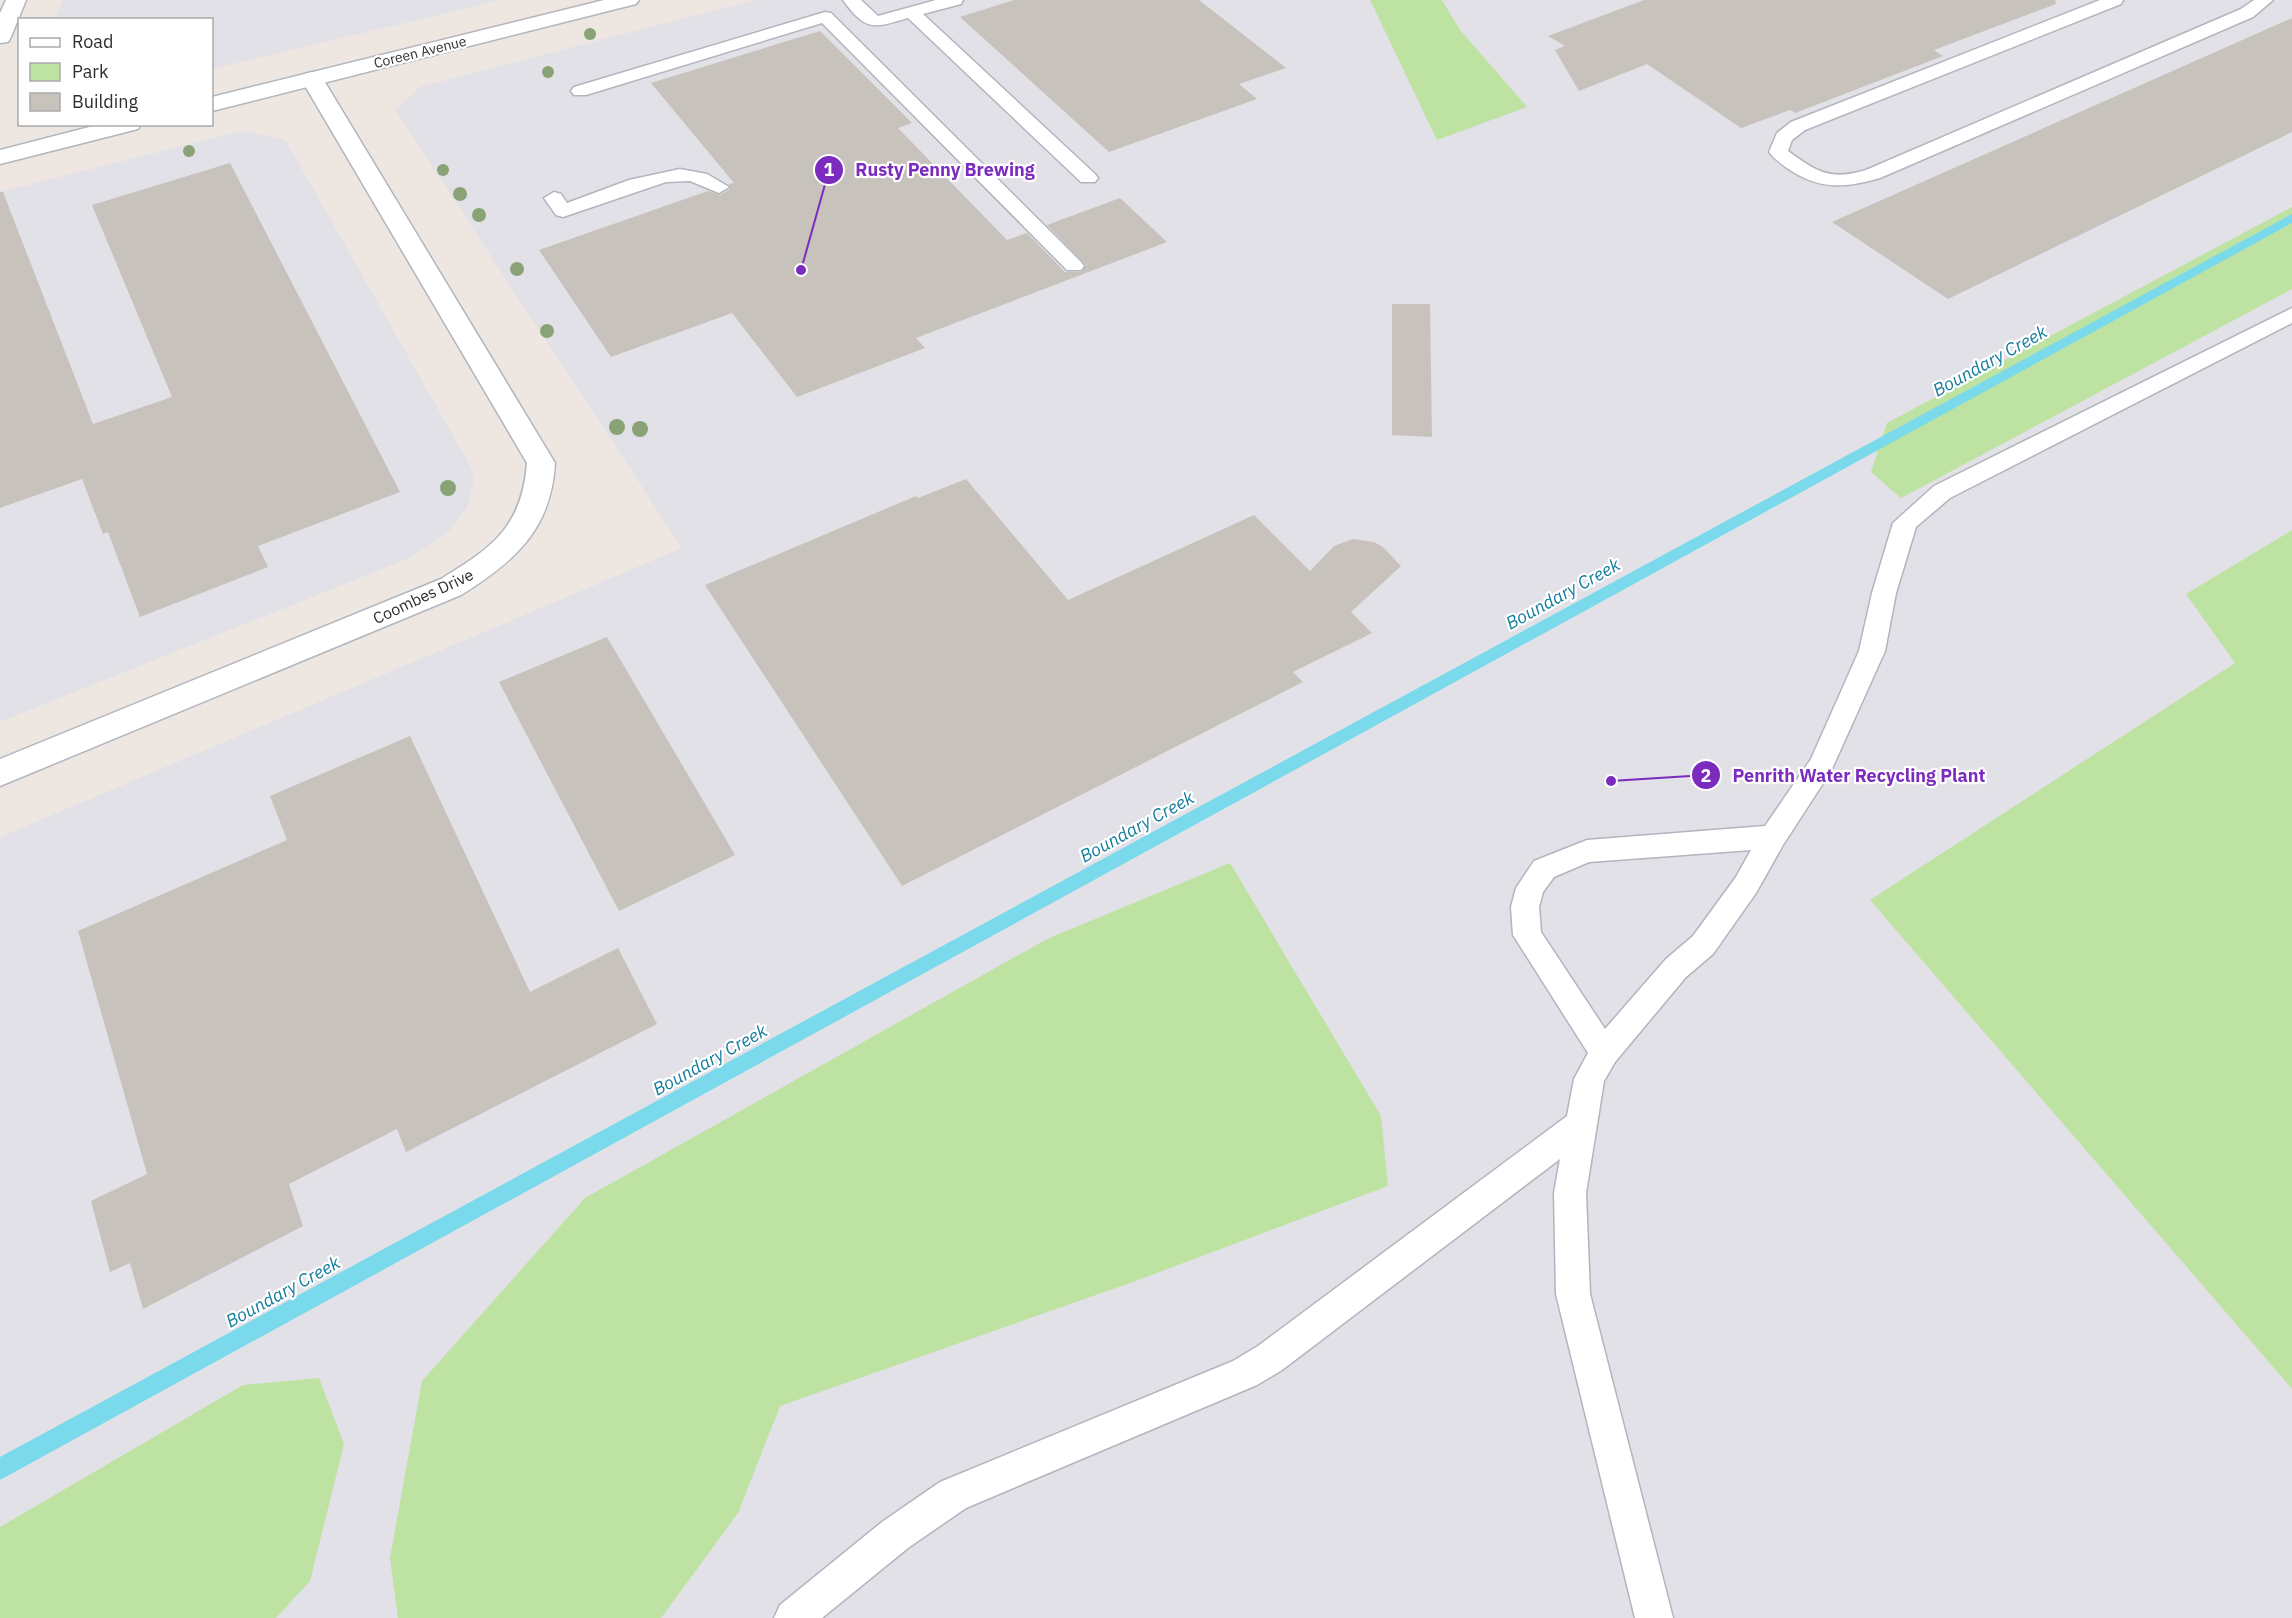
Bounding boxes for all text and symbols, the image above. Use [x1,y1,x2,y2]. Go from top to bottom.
legend [18,18,213,126]
text: Road [72,30,113,53]
street label: Coreen Avenue [372,32,469,72]
text: Park [72,60,109,83]
text: Building [72,90,139,113]
callout: Rusty Penny Brewing [814,152,1047,188]
text: 1 [824,158,835,181]
text: Rusty Penny Brewing [855,158,1035,181]
water label: Boundary Creek [1929,319,2051,401]
water label: Boundary Creek [1502,552,1624,634]
street label: Coombes Drive [370,564,477,628]
callout: Penrith Water Recycling Plant [1691,757,1997,793]
text: 2 [1701,764,1711,787]
text: Penrith Water Recycling Plant [1733,764,1986,787]
water label: Boundary Creek [1076,785,1198,867]
water label: Boundary Creek [649,1018,771,1100]
water label: Boundary Creek [222,1250,344,1332]

